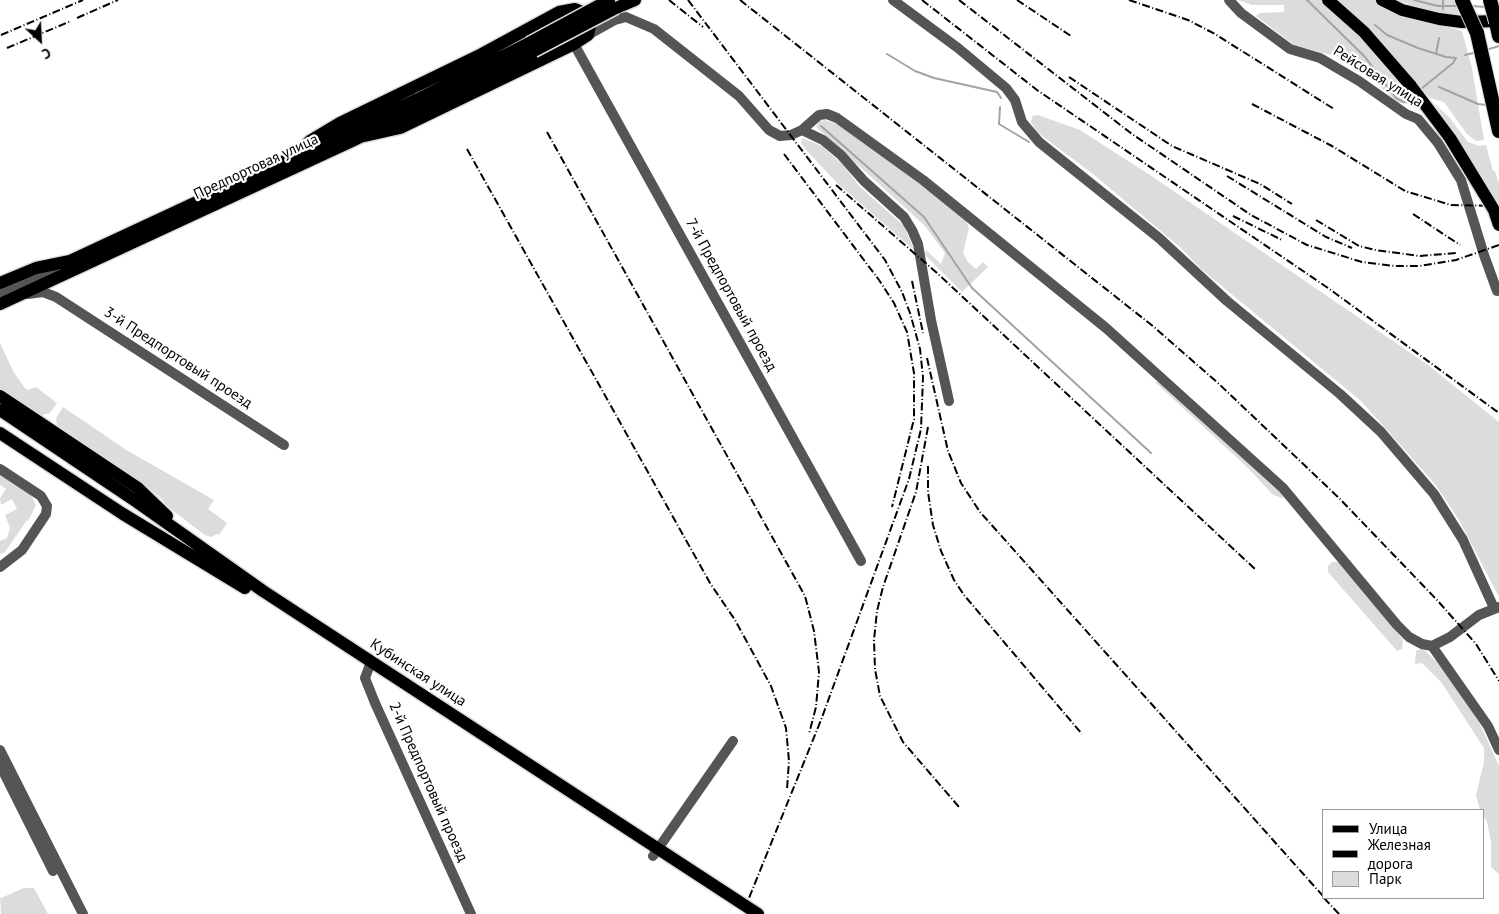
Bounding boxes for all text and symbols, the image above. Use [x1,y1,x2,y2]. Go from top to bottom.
north arrow [15,15,65,65]
street label: Рейсовая улица [1330,42,1426,112]
text: С [39,44,54,63]
street label: Предпортовая улица [191,130,321,204]
street label: 7-й Предпортовый проезд [681,215,781,375]
street label: 3-й Предпортовый проезд [101,303,255,413]
street label: Кубинская улица [366,635,470,711]
street label: 2-й Предпортовый проезд [385,699,471,865]
legend [1322,809,1484,899]
text: Улица [1369,819,1407,838]
text: Железная дорога [1368,835,1431,873]
text: Парк [1369,869,1402,888]

